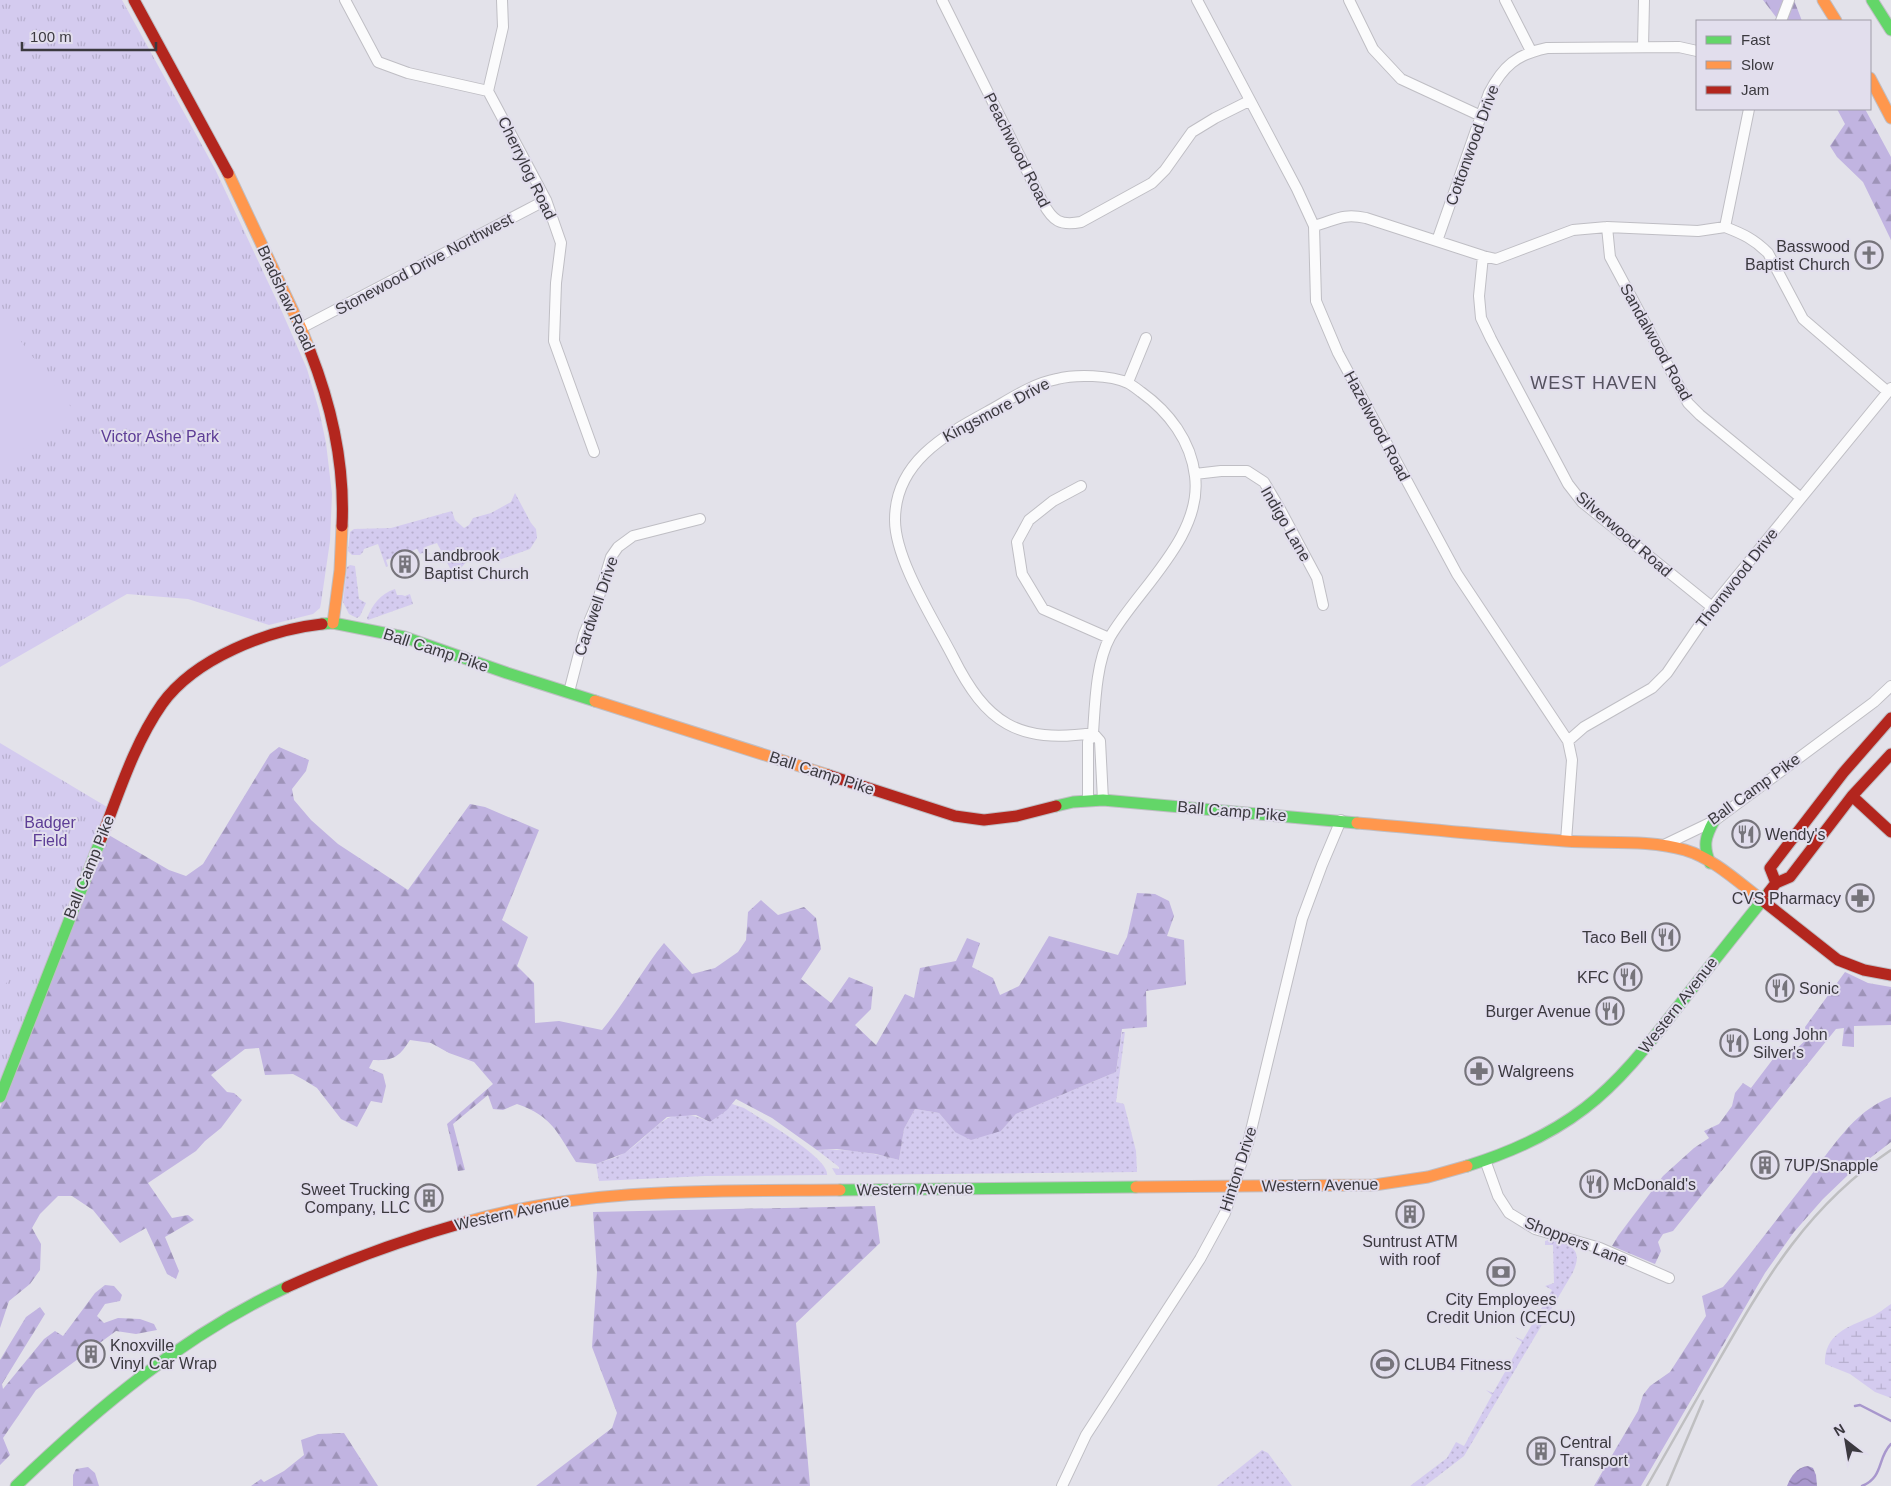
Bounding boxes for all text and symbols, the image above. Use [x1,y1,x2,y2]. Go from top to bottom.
scale bar [22,20,156,52]
legend [1696,20,1871,110]
text: 100 m [30,28,72,45]
text: Fast [1741,31,1771,48]
text: Slow [1741,56,1774,73]
text: Jam [1741,81,1769,98]
street label: Cottonwood Drive [1442,82,1502,208]
street label: Peachwood Road [981,90,1053,210]
street label: Cherrylog Road [495,114,559,222]
street label: Stonewood Drive Northwest [332,210,516,318]
place label: Basswood Baptist Church [1745,238,1850,273]
church icon: Basswood Baptist Church [1854,240,1884,270]
street label: Bradshaw Road [254,243,318,353]
street label: Sandalwood Road [1617,281,1695,403]
street label: Hazelwood Road [1341,368,1413,484]
district label: WEST HAVEN [1530,373,1658,393]
street label: Kingsmore Drive [940,375,1052,445]
park label: Victor Ashe Park [101,428,220,445]
street label: Indigo Lane [1258,484,1314,565]
street label: Silverwood Road [1573,488,1675,580]
street label: Thornwood Drive [1693,525,1781,631]
place label: Landbrook Baptist Church [424,547,529,582]
building icon: Landbrook Baptist Church [390,549,420,579]
street label: Cardwell Drive [571,554,621,658]
street label: Ball Camp Pike [381,625,491,675]
street label: Ball Camp Pike [767,748,877,798]
street label: Ball Camp Pike [1705,750,1803,828]
street label: Ball Camp Pike [1177,798,1287,824]
street label: Ball Camp Pike [61,813,117,921]
park label: Badger Field [24,814,76,849]
restaurant icon: Wendy's [1731,819,1761,849]
place label: Wendy's [1765,826,1826,843]
pharmacy icon: CVS Pharmacy [1845,883,1875,913]
place label: CVS Pharmacy [1732,890,1841,907]
restaurant icon: Taco Bell [1651,922,1681,952]
place label: Taco Bell [1582,929,1647,946]
street label: Western Avenue [1635,954,1721,1056]
restaurant icon: KFC [1613,962,1643,992]
place label: KFC [1577,969,1609,986]
restaurant icon: Sonic [1765,973,1795,1003]
place label: Sonic [1799,980,1839,997]
restaurant icon: Burger Avenue [1595,996,1625,1026]
place label: Burger Avenue [1485,1003,1591,1020]
place label: Long John Silver's [1753,1026,1828,1061]
restaurant icon: Long John Silver's [1719,1028,1749,1058]
pharmacy icon: Walgreens [1464,1056,1494,1086]
place label: Walgreens [1498,1063,1574,1080]
street label: Hinton Drive [1216,1124,1260,1213]
building icon: 7UP/Snapple [1750,1150,1780,1180]
place label: 7UP/Snapple [1784,1157,1878,1174]
restaurant icon: McDonald's [1579,1169,1609,1199]
street label: Western Avenue [1261,1175,1379,1195]
place label: McDonald's [1613,1176,1696,1193]
street label: Western Avenue [856,1179,974,1199]
place label: Sweet Trucking Company, LLC [301,1181,410,1216]
building icon: Sweet Trucking Company, LLC [414,1183,444,1213]
street label: Western Avenue [453,1193,571,1233]
building icon: Suntrust ATM with roof [1395,1199,1425,1229]
street label: Shoppers Lane [1522,1214,1630,1268]
place label: Suntrust ATM with roof [1362,1233,1458,1268]
bank icon: City Employees Credit Union (CECU) [1486,1257,1516,1287]
place label: City Employees Credit Union (CECU) [1426,1291,1576,1326]
place label: Knoxville Vinyl Car Wrap [110,1337,217,1372]
building icon: Knoxville Vinyl Car Wrap [76,1339,106,1369]
sports icon: CLUB4 Fitness [1370,1349,1400,1379]
place label: CLUB4 Fitness [1404,1356,1512,1373]
north arrow [1821,1416,1871,1466]
text: N [1831,1420,1848,1439]
place label: Central Transport [1560,1434,1628,1469]
building icon: Central Transport [1526,1436,1556,1466]

